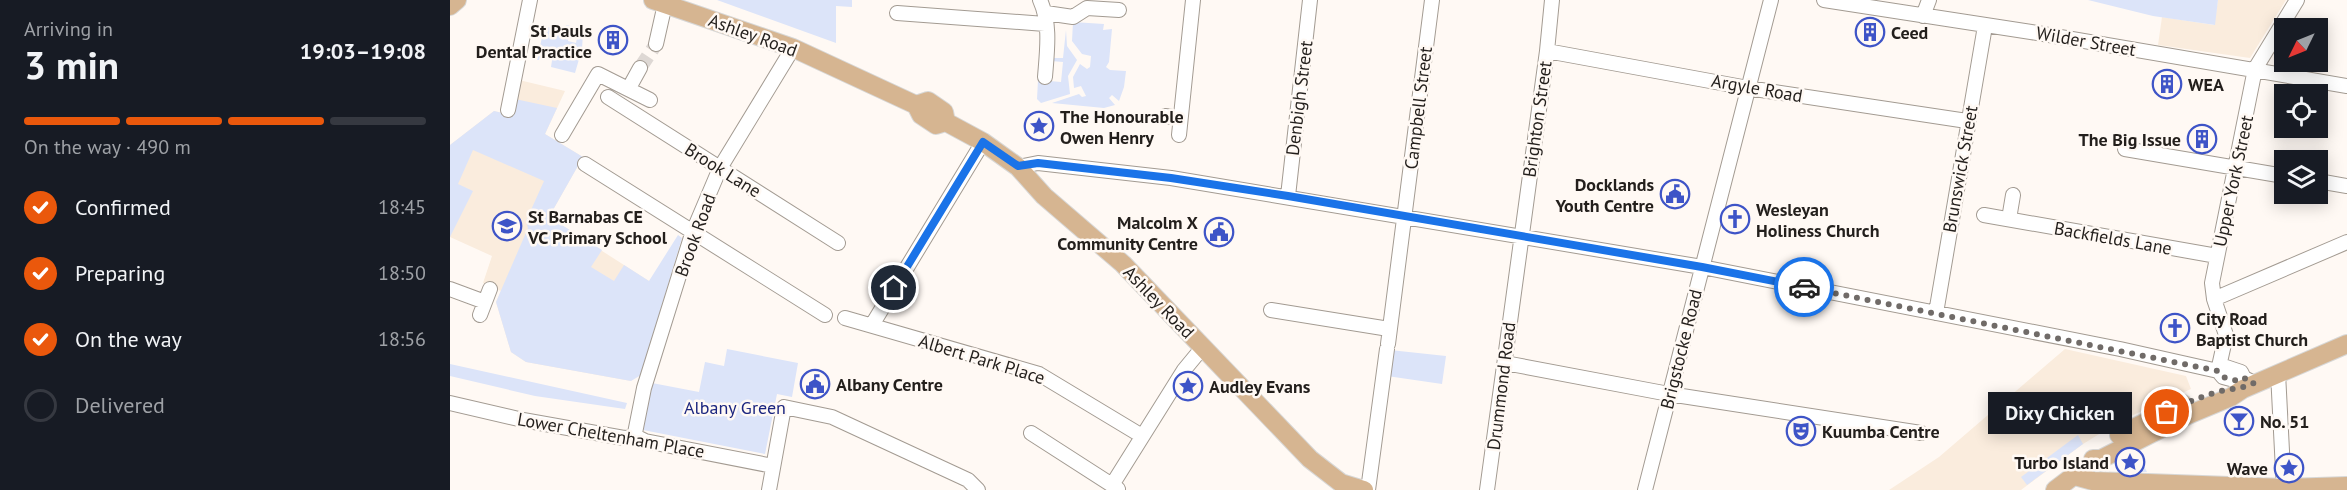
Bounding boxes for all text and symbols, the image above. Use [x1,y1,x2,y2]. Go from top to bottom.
street label: Ashley Road [706,8,800,62]
text: Arriving in [24,16,113,42]
building icon: Ceed [1854,16,1886,48]
north arrow [2274,18,2328,72]
map controls [2274,18,2328,204]
place label: St Pauls Dental Practice [476,19,592,63]
place label: Ceed [1891,21,1928,44]
street label: Wilder Street [2034,21,2138,61]
building icon: St Pauls Dental Practice [597,24,629,56]
text: 19:03–19:08 [300,37,426,65]
text: 3 min [24,39,119,90]
street label: Denbigh Street [1281,39,1317,157]
street label: Campbell Street [1399,45,1437,171]
street label: Brighton Street [1517,59,1557,179]
building icon: WEA [2151,68,2183,100]
street label: Argyle Road [1710,69,1804,107]
place label: WEA [2188,73,2224,96]
button: locate [2274,84,2328,138]
street label: Brunswick Street [1937,104,1983,234]
place label: The Honourable Owen Henry [1060,105,1184,149]
place icon: The Honourable Owen Henry [1023,110,1055,142]
street label: Upper York Street [2208,113,2258,249]
building icon: The Big Issue [2186,123,2218,155]
place label: The Big Issue [2078,128,2181,151]
text: On the way · 490 m [24,134,191,160]
street label: Brook Lane [681,138,765,202]
button: layers [2274,150,2328,204]
place label: Docklands Youth Centre [1554,173,1654,217]
public building icon: Docklands Youth Centre [1659,178,1691,210]
street label: Brook Road [669,190,721,280]
icon: check [24,191,57,224]
text: Confirmed [75,193,171,221]
text: 18:45 [378,194,426,220]
place label: Wesleyan Holiness Church [1756,198,1879,242]
church icon: Wesleyan Holiness Church [1719,203,1751,235]
place label: St Barnabas CE VC Primary School [527,205,668,249]
school or university icon: St Barnabas CE VC Primary School [491,210,523,242]
place label: Malcolm X Community Centre [1057,211,1199,255]
public building icon: Malcolm X Community Centre [1203,216,1235,248]
street label: Backfields Lane [2052,216,2174,260]
icon: check [24,257,57,290]
courier [1774,257,1834,317]
text: Preparing [75,259,165,287]
text: 18:50 [378,260,426,286]
street label: Ashley Road [1119,261,1199,343]
pin [868,262,919,313]
icon: home [877,271,910,304]
icon: car [1788,271,1821,304]
street label: Brigstocke Road [1655,287,1707,411]
place label: City Road Baptist Church [2196,307,2308,351]
church icon: City Road Baptist Church [2159,312,2191,344]
street label: Drummond Road [1482,321,1520,451]
icon: check [24,323,57,356]
text: On the way [75,325,182,353]
text: 18:56 [378,326,426,352]
street label: Albert Park Place [916,329,1048,389]
public building icon: Albany Centre [799,368,831,400]
place icon: Audley Evans [1172,370,1204,402]
place label: Albany Centre [836,373,943,396]
place label: Audley Evans [1209,375,1311,398]
pin [2141,386,2192,437]
text: Delivered [75,391,165,419]
callout: Dixy Chicken [1987,391,2131,433]
icon: bag [2150,395,2183,428]
park label: Albany Green [684,396,786,419]
text: Dixy Chicken [2005,400,2115,426]
bar icon: No. 51 [2223,405,2255,437]
street label: Lower Cheltenham Place [516,407,706,463]
place label: No. 51 [2260,410,2309,433]
theatre icon: Kuumba Centre [1785,415,1817,447]
place label: Kuumba Centre [1822,420,1940,443]
place icon: Turbo Island [2114,446,2146,478]
place label: Turbo Island [2014,451,2109,474]
place icon: Wave [2273,452,2305,484]
place label: Wave [2227,457,2268,480]

